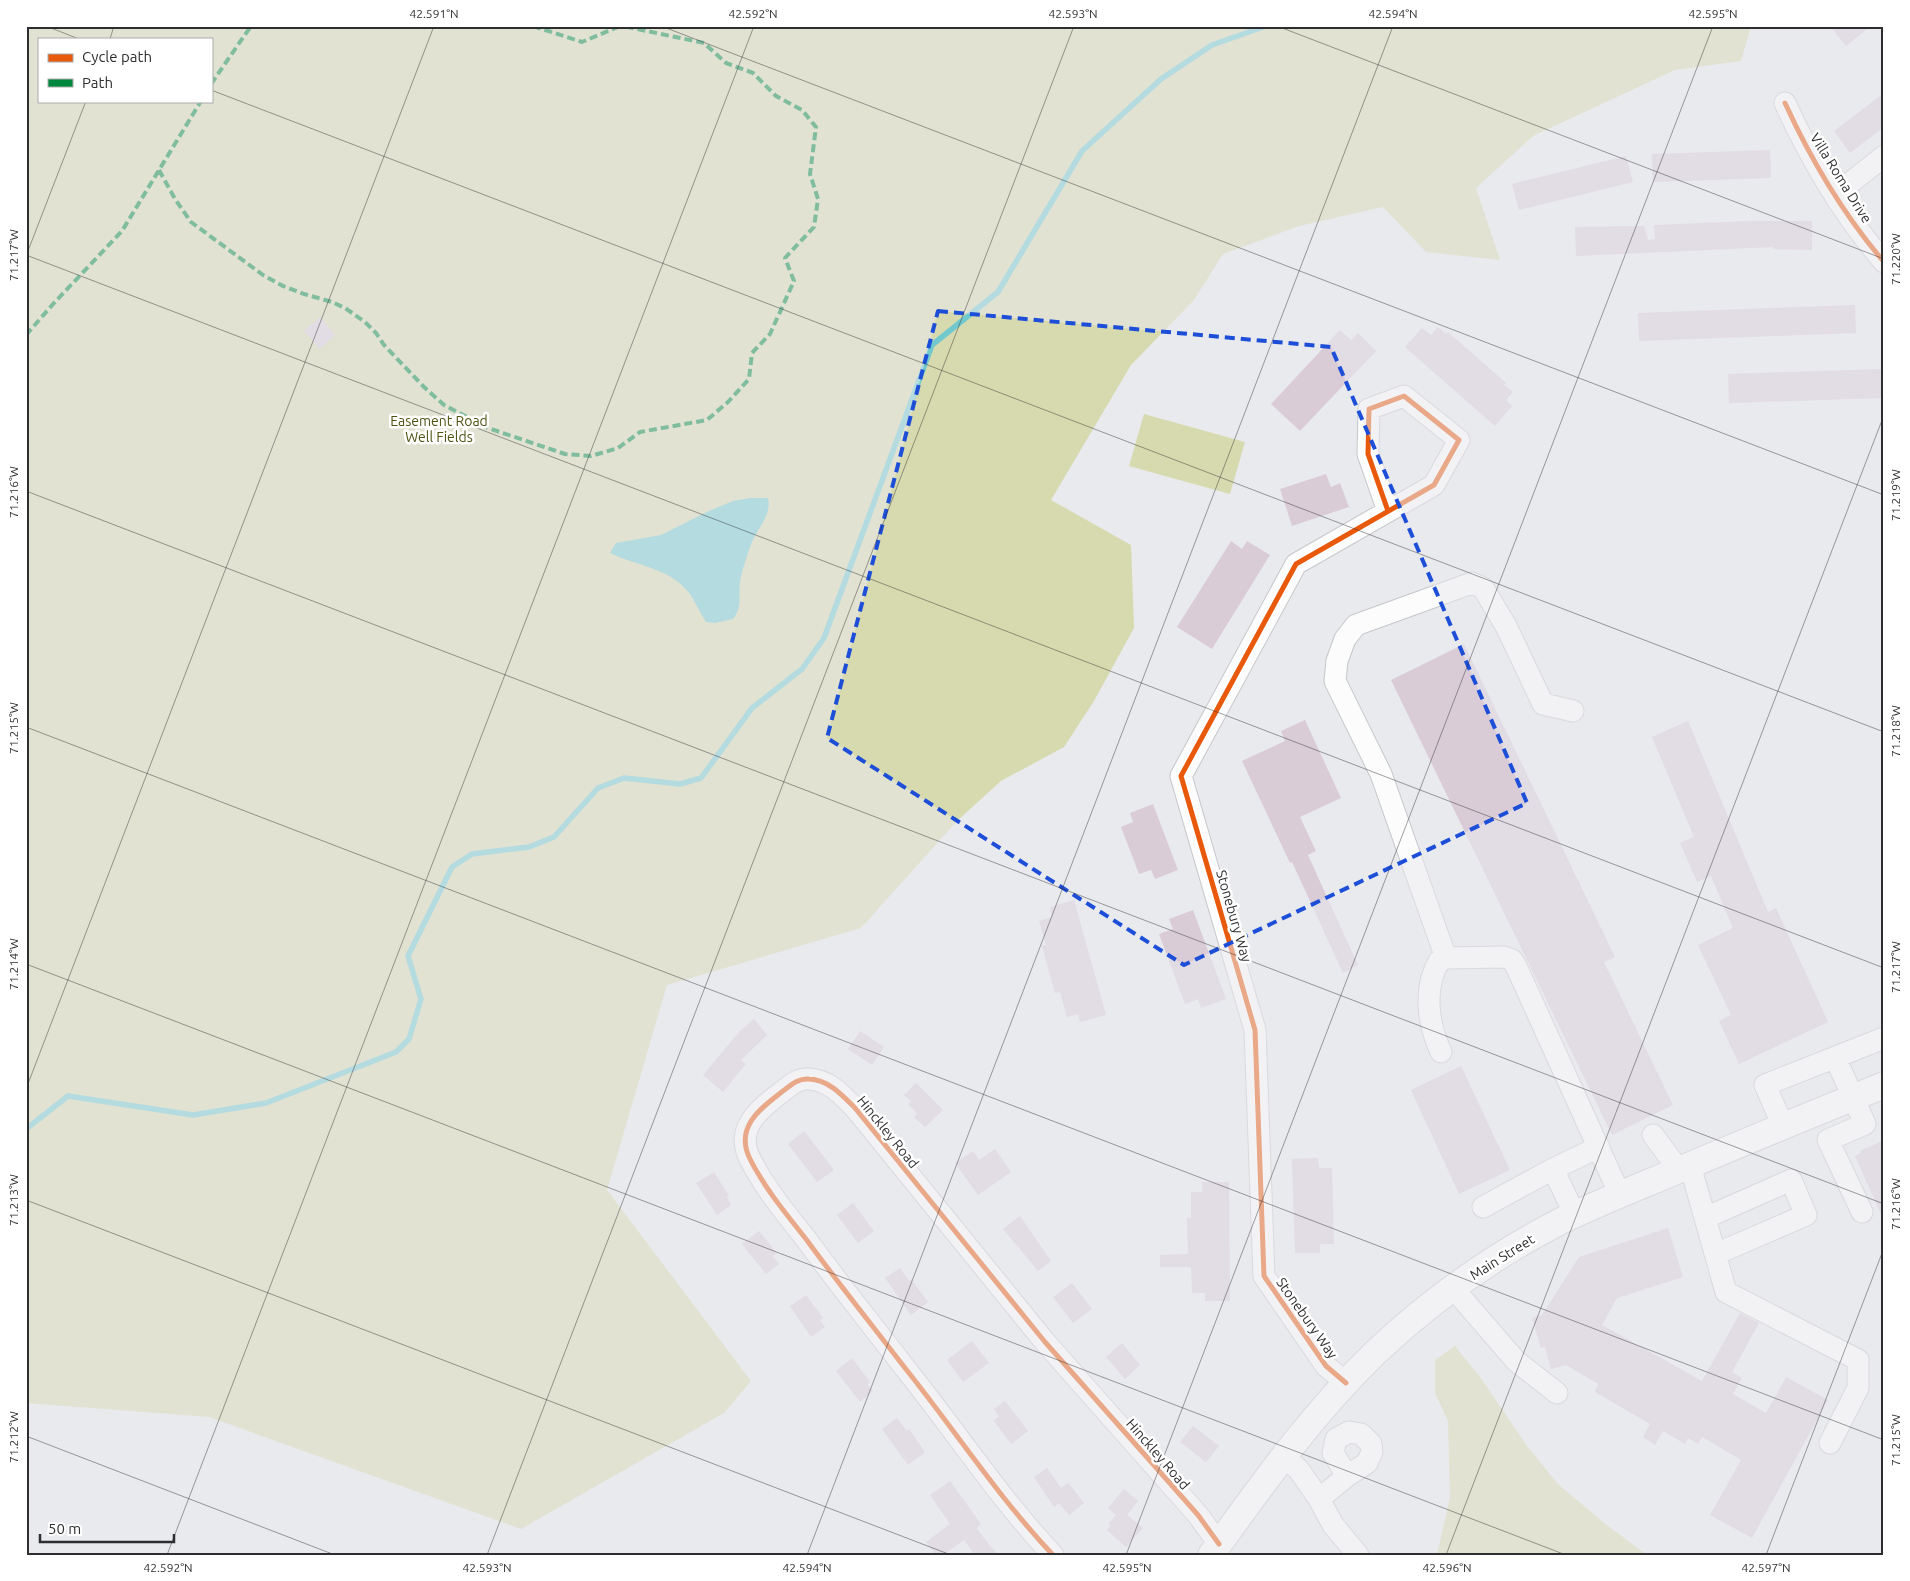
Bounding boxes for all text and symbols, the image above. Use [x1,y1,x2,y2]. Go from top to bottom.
text: 42.591°N [409,7,459,20]
text: 42.592°N [728,7,778,20]
text: 42.593°N [1048,7,1098,20]
text: 42.594°N [1368,7,1418,20]
text: 42.595°N [1688,7,1738,20]
legend [38,38,212,102]
text: Cycle path [82,48,152,65]
text: Path [82,74,113,91]
street label: Villa Roma Drive [1807,130,1875,226]
text: 71.217°W [7,229,20,281]
text: 71.220°W [1889,233,1902,285]
park label: Easement Road Well Fields [390,413,488,445]
text: 71.216°W [7,466,20,518]
text: 71.219°W [1889,469,1902,521]
text: 71.215°W [7,702,20,754]
text: 71.218°W [1889,705,1902,757]
street label: Stonebury Way [1213,868,1255,964]
text: 71.214°W [7,938,20,990]
text: 71.217°W [1889,941,1902,993]
street label: Hinckley Road [854,1093,922,1171]
text: 71.213°W [7,1174,20,1226]
text: 71.216°W [1889,1178,1902,1230]
street label: Main Street [1467,1231,1538,1283]
street label: Stonebury Way [1273,1274,1341,1362]
text: 71.212°W [7,1411,20,1463]
text: 71.215°W [1889,1414,1902,1466]
street label: Hinckley Road [1123,1415,1193,1493]
scale bar [40,1511,174,1543]
text: 50 m [48,1520,81,1537]
text: 42.592°N [143,1561,193,1574]
text: 42.593°N [462,1561,512,1574]
text: 42.594°N [782,1561,832,1574]
text: 42.595°N [1102,1561,1152,1574]
text: 42.596°N [1422,1561,1472,1574]
text: 42.597°N [1741,1561,1791,1574]

